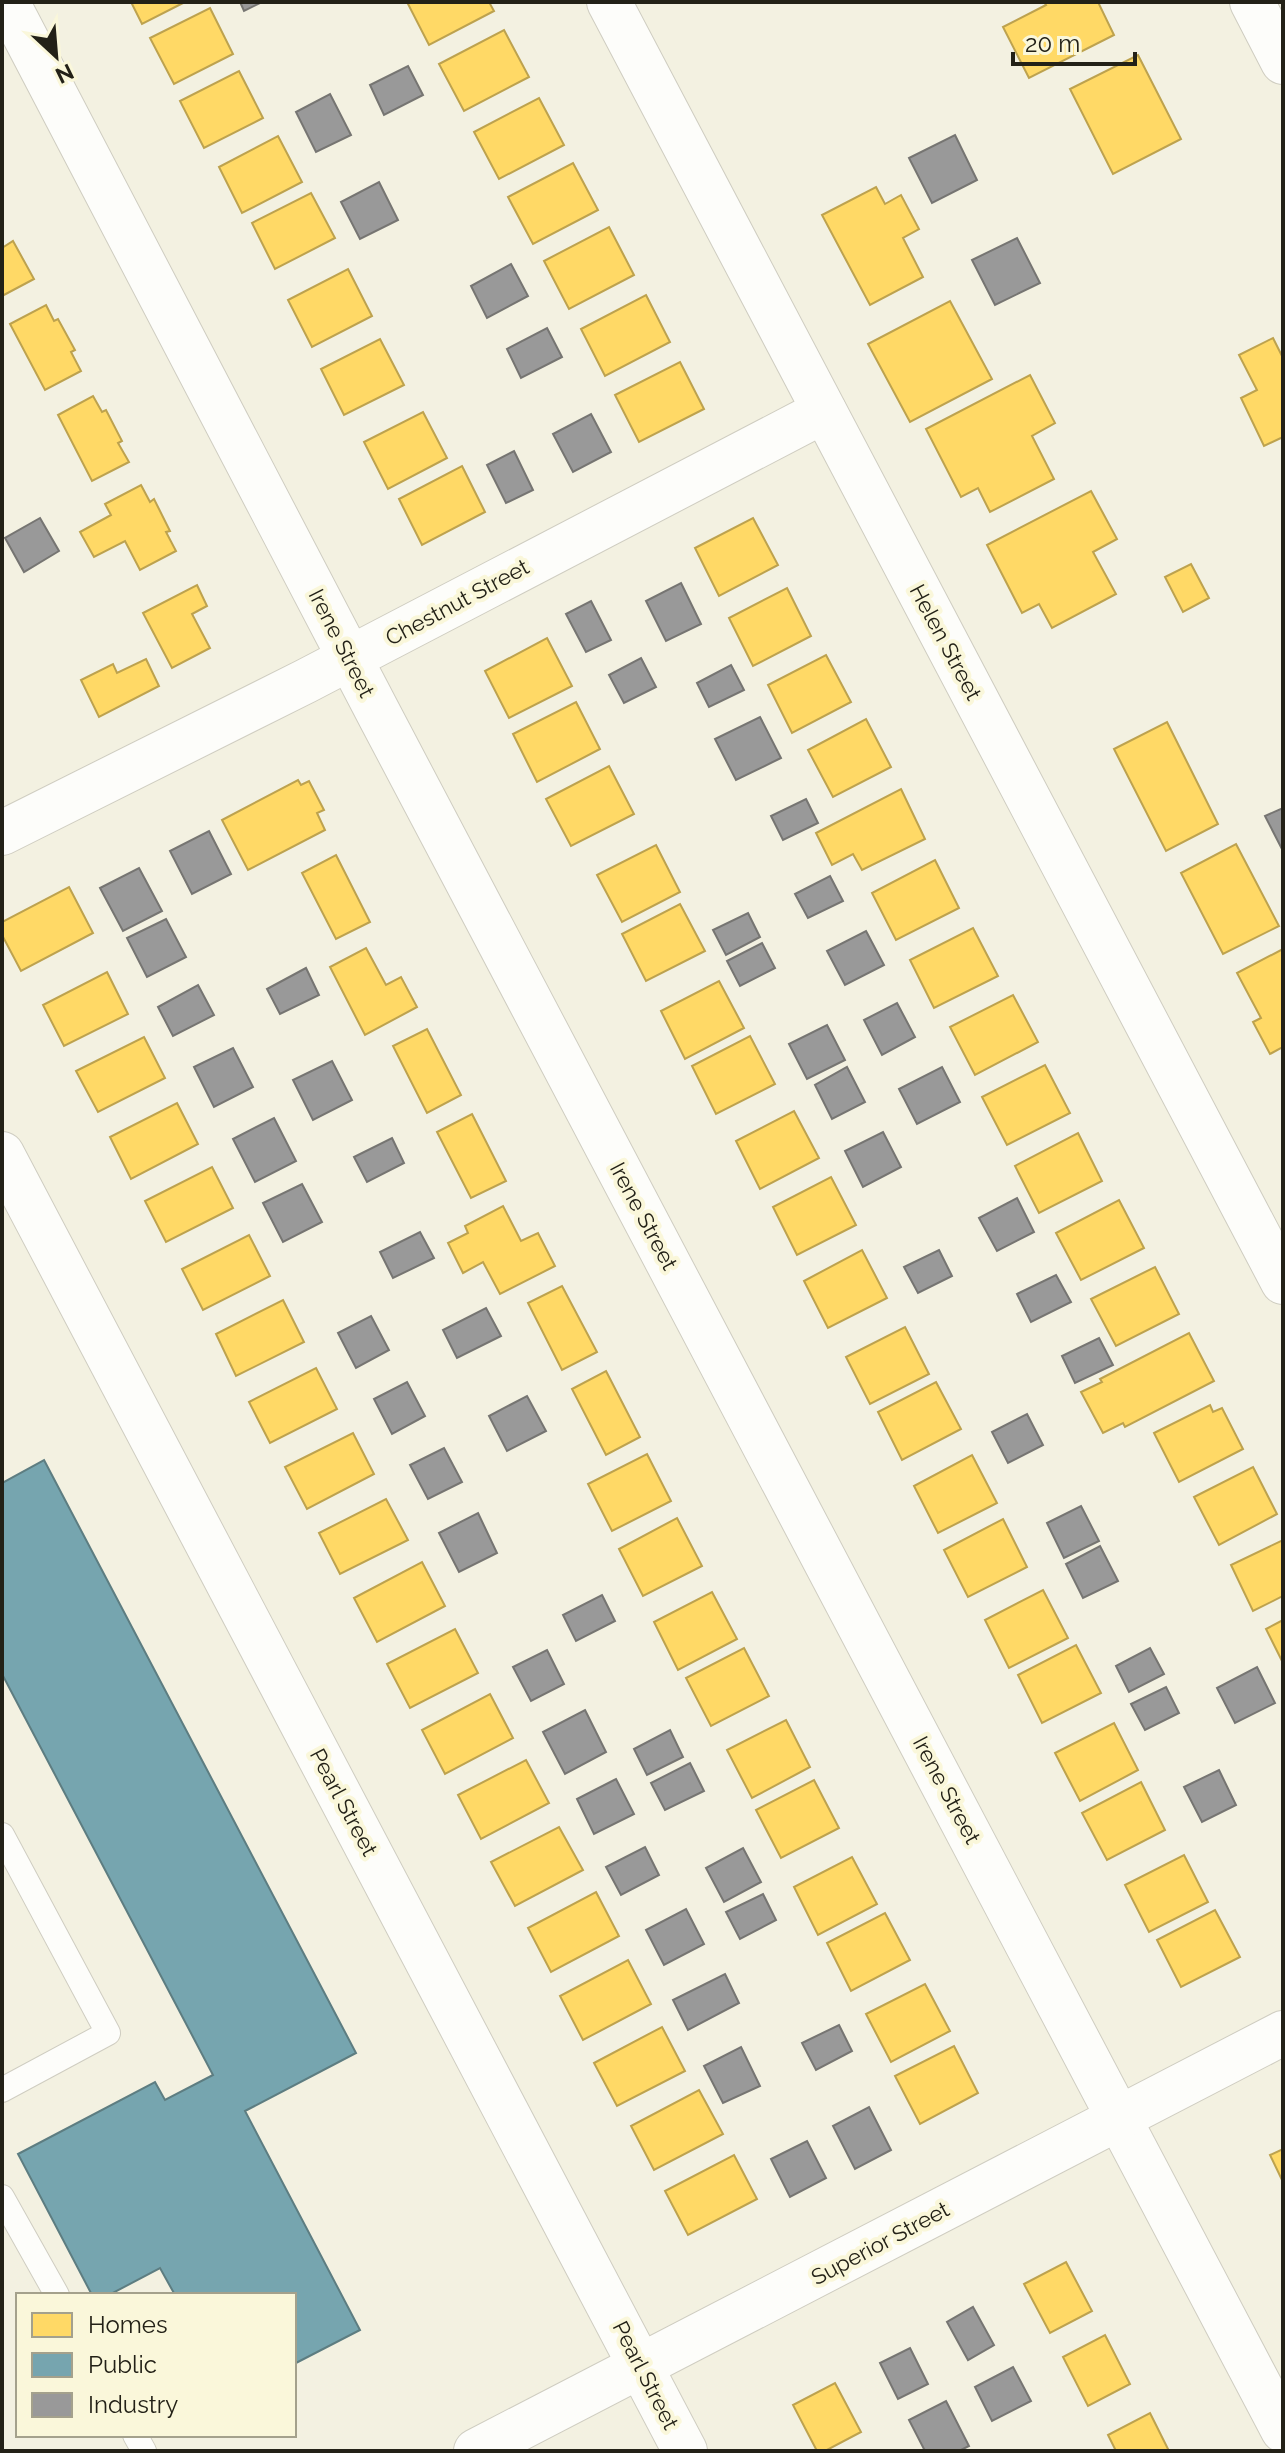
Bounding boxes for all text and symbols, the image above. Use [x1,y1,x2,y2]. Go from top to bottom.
north arrow [16,16,96,96]
scale bar [1013,16,1135,66]
text: 20 m [1025,29,1080,58]
text: N [52,59,78,89]
street label: Chestnut Street [381,553,534,651]
street label: Helen Street [905,580,988,705]
street label: Irene Street [304,584,381,702]
street label: Irene Street [605,1158,683,1275]
street label: Irene Street [908,1732,986,1849]
street label: Pearl Street [305,1744,383,1861]
street label: Superior Street [807,2195,954,2290]
legend [16,2293,296,2437]
text: Homes [88,2310,168,2339]
street label: Pearl Street [608,2317,685,2434]
text: Public [88,2350,157,2379]
text: Industry [88,2390,178,2419]

